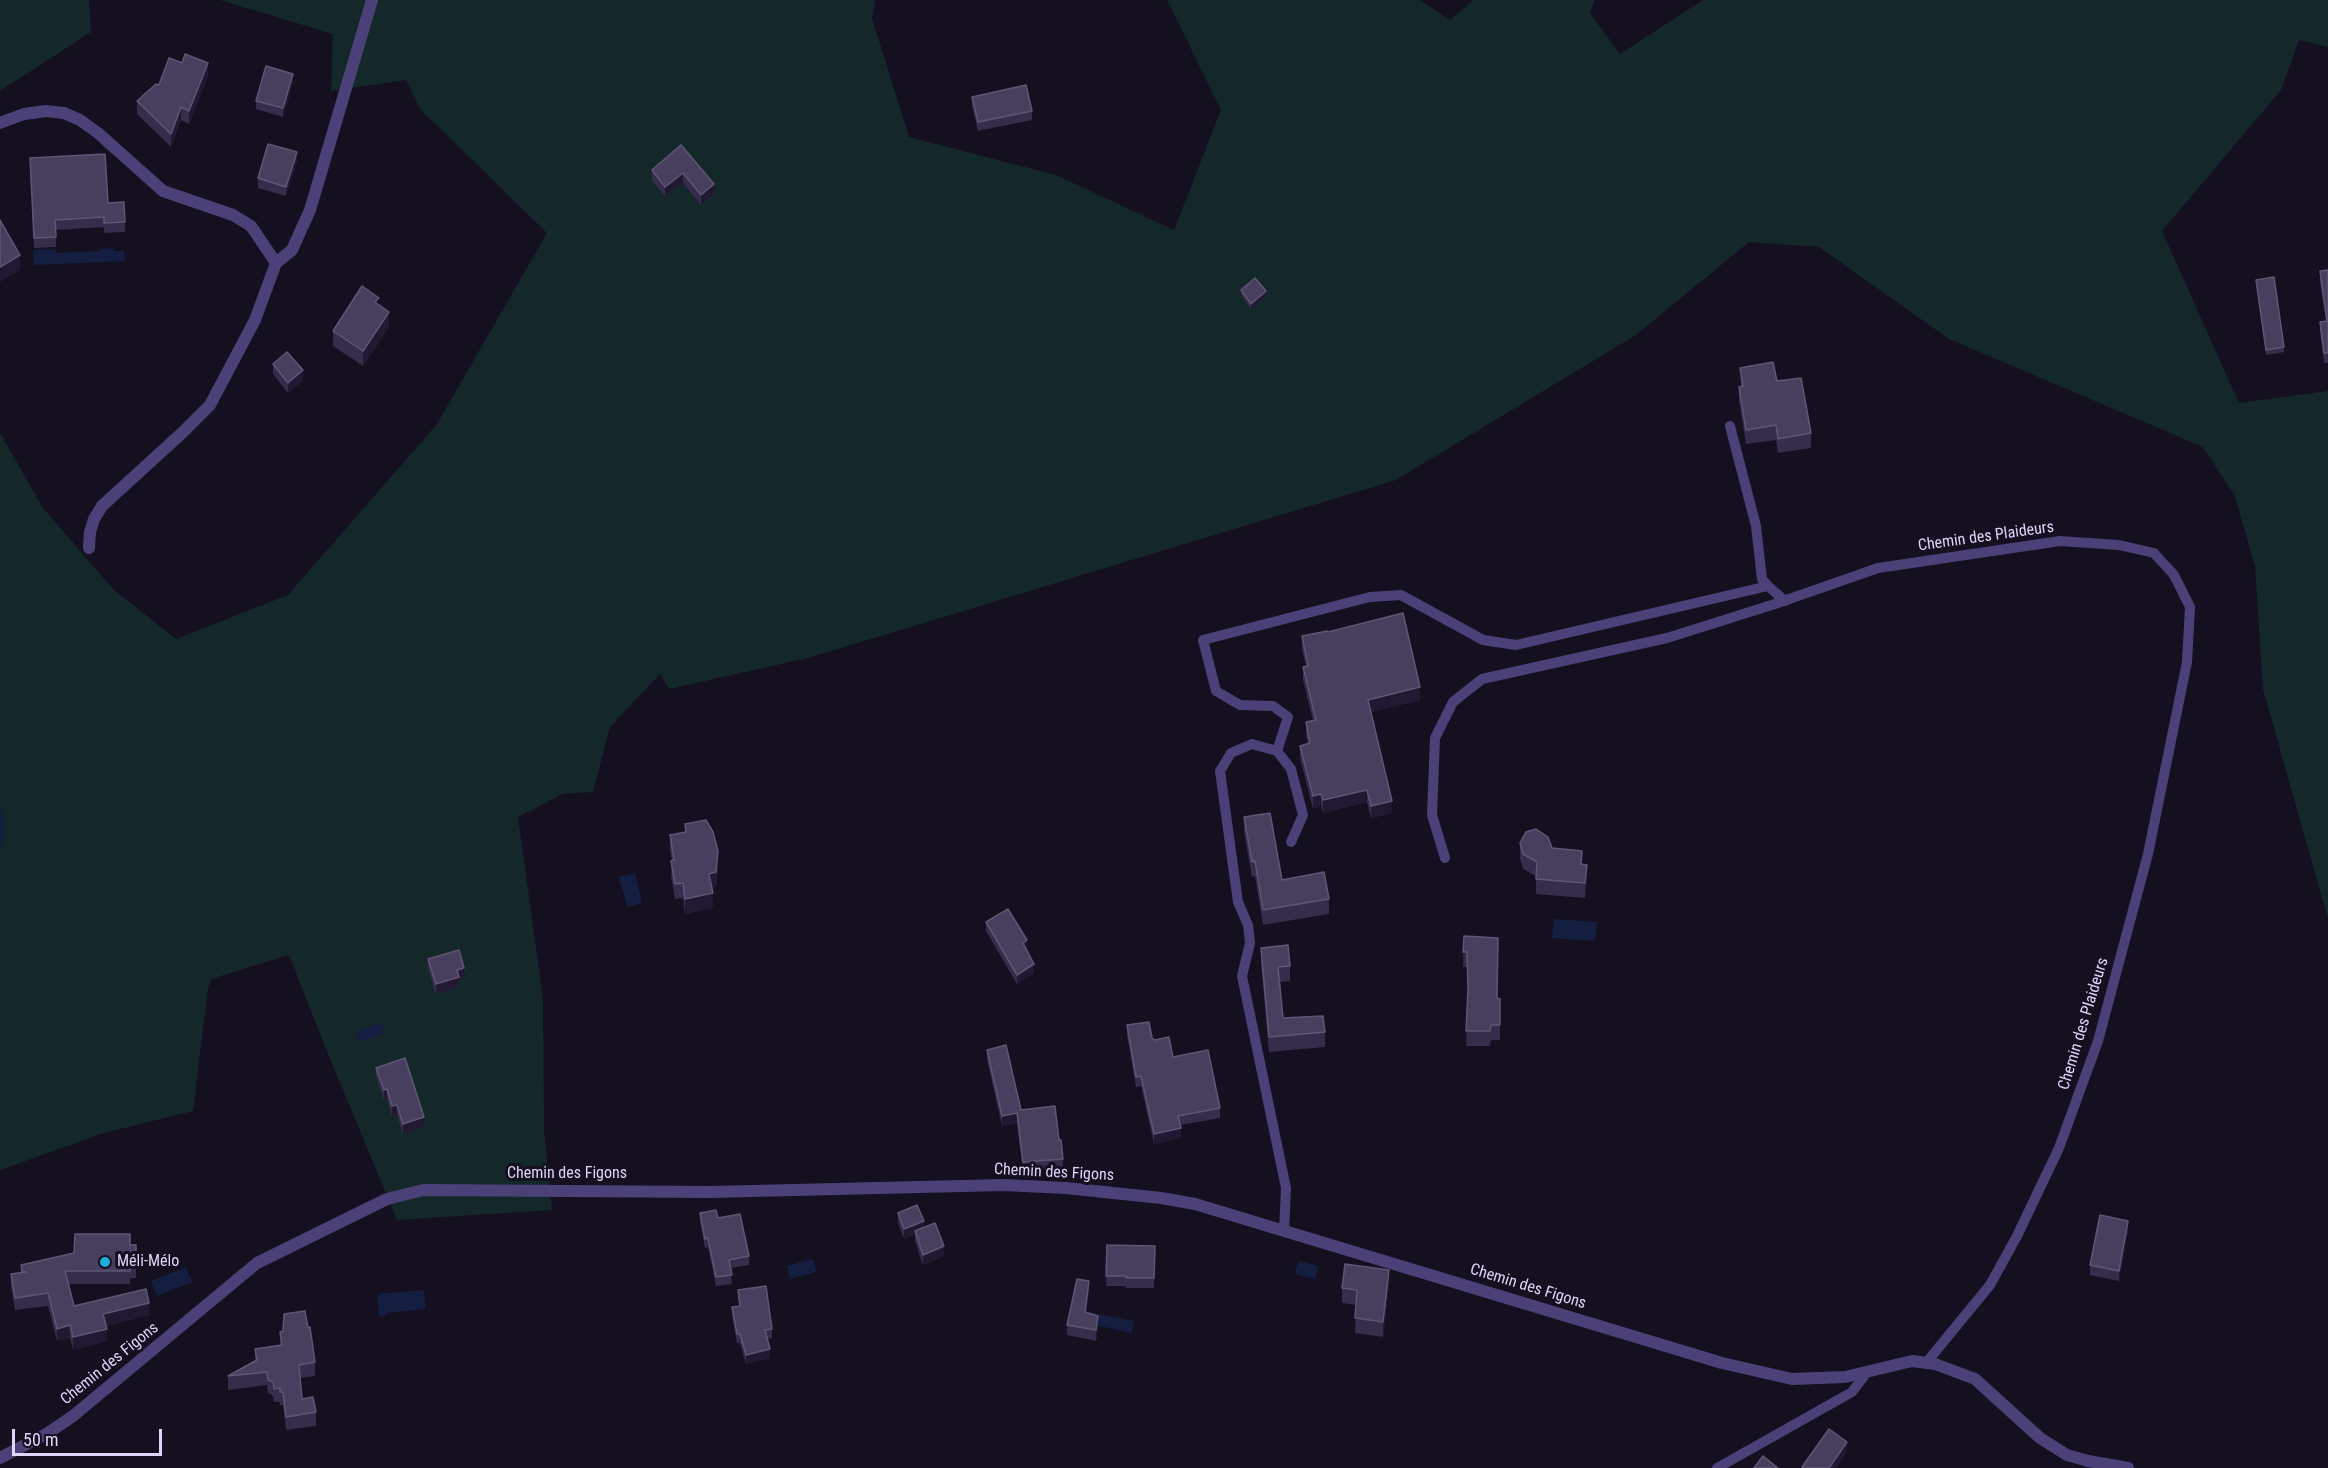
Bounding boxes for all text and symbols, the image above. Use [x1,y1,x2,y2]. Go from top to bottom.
street label: Chemin des Plaideurs [1917,518,2055,556]
street label: Chemin des Plaideurs [2055,956,2113,1092]
street label: Chemin des Figons [993,1160,1115,1186]
street label: Chemin des Figons [507,1164,627,1184]
place label: Méli-Mélo [117,1252,179,1272]
marker: Méli-Mélo [98,1255,112,1269]
street label: Chemin des Figons [1468,1260,1588,1314]
street label: Chemin des Figons [57,1319,163,1409]
scale bar [15,1417,165,1455]
text: 50 m [23,1429,58,1450]

